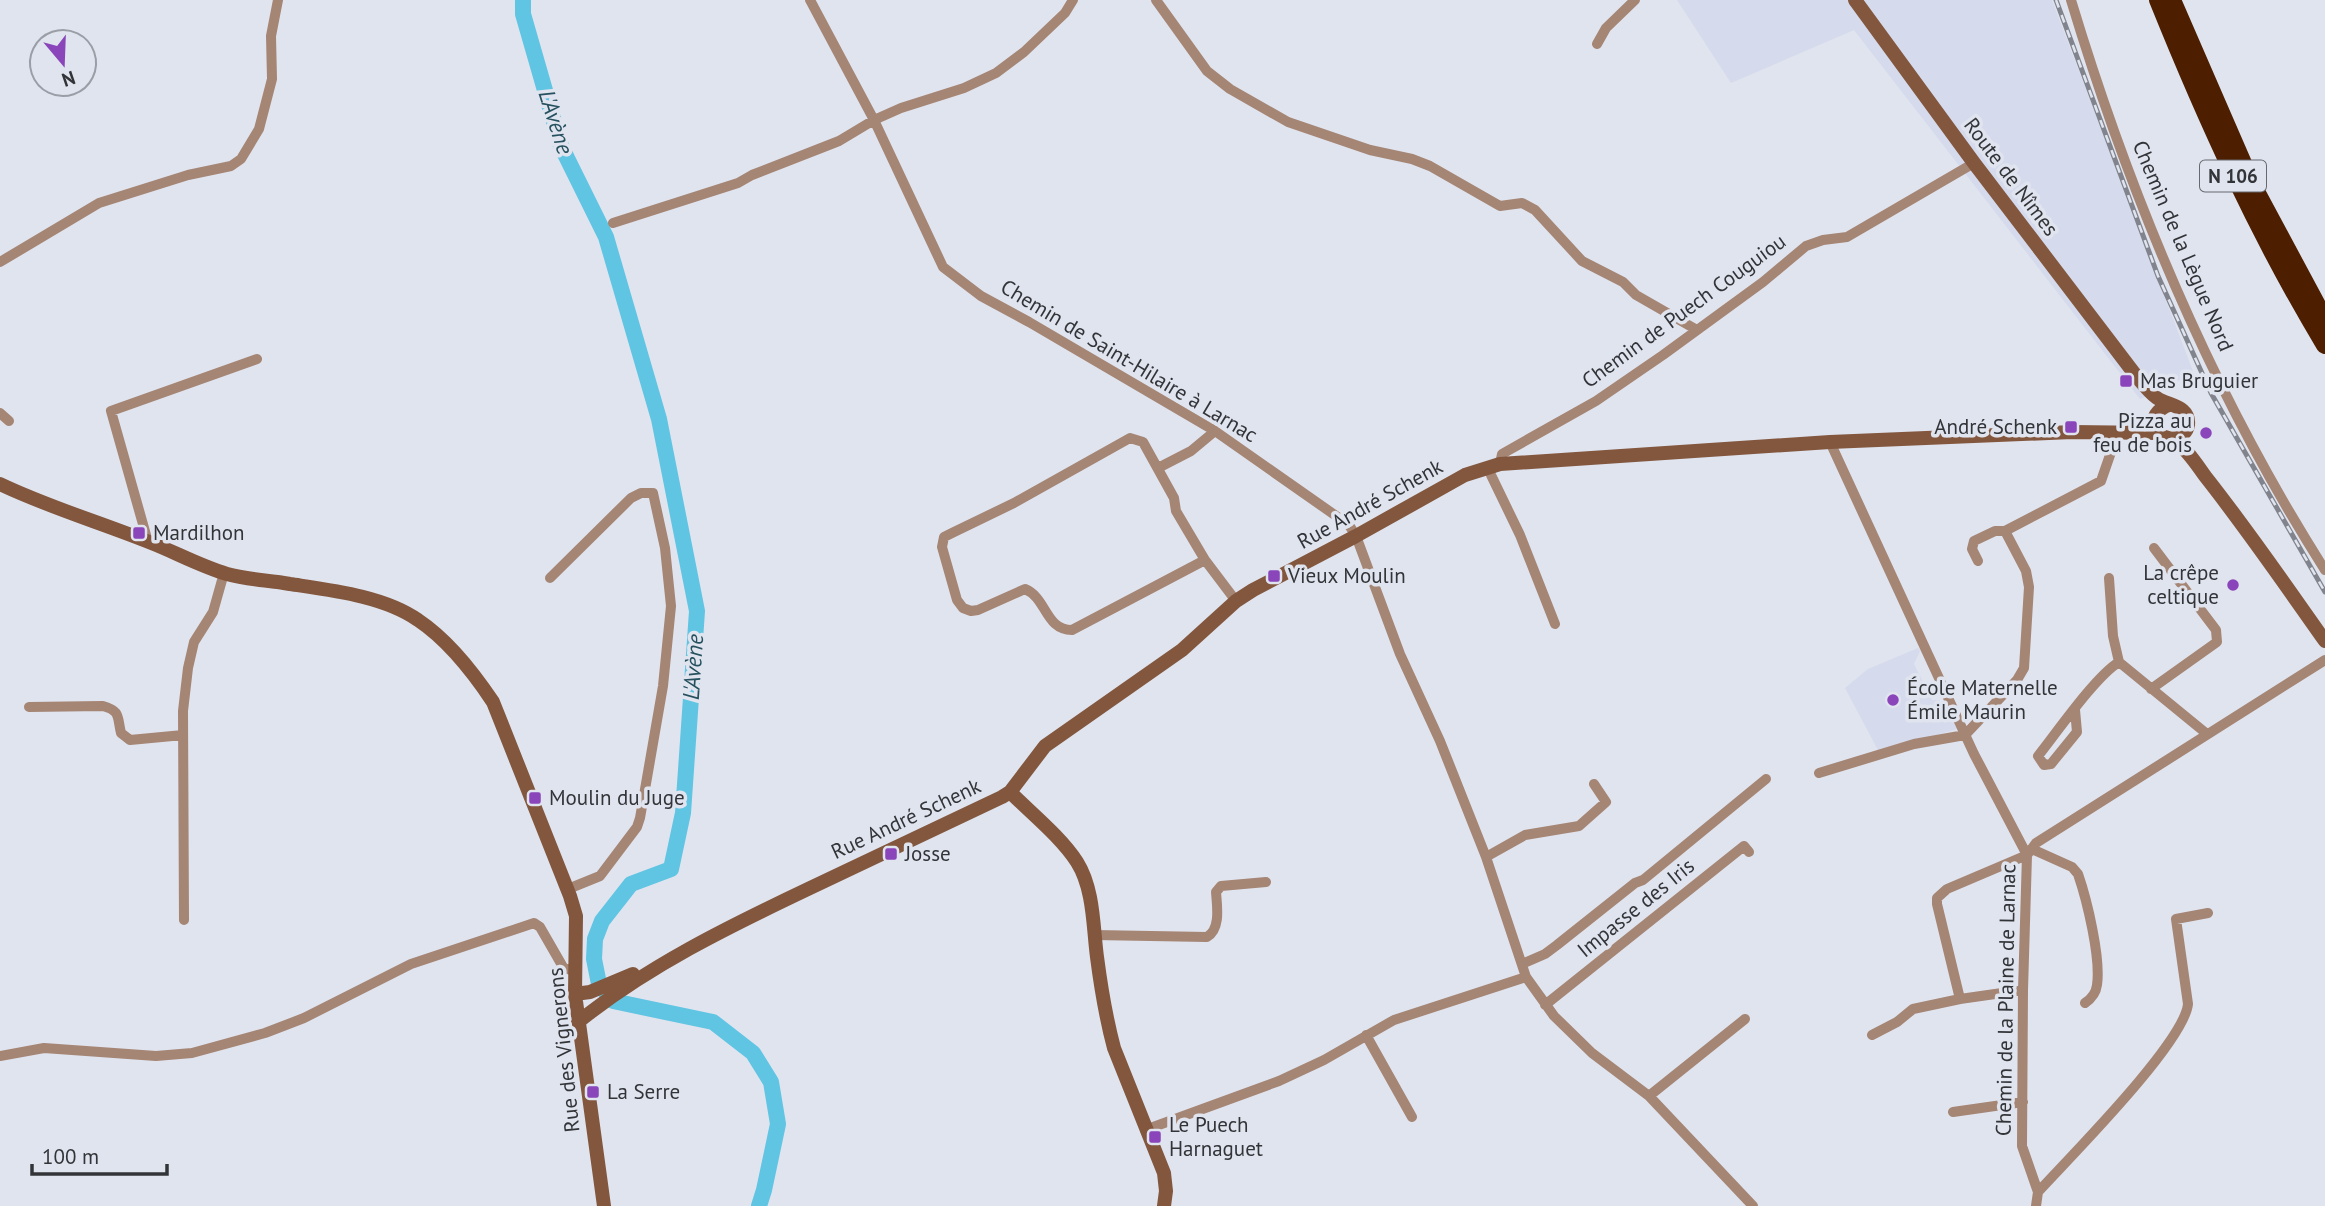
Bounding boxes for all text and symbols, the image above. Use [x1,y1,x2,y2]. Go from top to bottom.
north arrow [28,28,98,98]
text: N [59,66,78,92]
water label: L'Avène [532,86,581,158]
street label: Route de Nîmes [1958,112,2065,241]
street label: Chemin de la Lègue Nord [2127,136,2240,355]
road number: N 106 [2200,160,2266,192]
street label: Chemin de Puech Couguiou [1576,228,1791,394]
street label: Chemin de Saint-Hilaire à Larnac [996,273,1263,448]
place label: Mas Bruguier [2140,367,2258,394]
marker: Mas Bruguier [2118,373,2134,389]
place label: Pizza au feu de bois [2093,407,2192,458]
place label: André Schenk [1934,413,2057,440]
marker: André Schenk [2063,419,2079,435]
marker: Pizza au feu de bois [2198,425,2214,441]
street label: Rue André Schenk [1292,452,1447,555]
place label: Mardilhon [153,519,244,546]
marker: Mardilhon [131,525,147,541]
place label: La crêpe celtique [2143,559,2219,610]
place label: Vieux Moulin [1287,562,1406,589]
marker: Vieux Moulin [1266,568,1282,584]
marker: La crêpe celtique [2225,577,2241,593]
water label: L'Avène [676,633,709,701]
place label: École Maternelle Émile Maurin [1907,674,2058,725]
marker: École Maternelle Émile Maurin [1885,692,1901,708]
street label: Rue André Schenk [827,772,985,865]
place label: Moulin du Juge [549,784,685,811]
marker: Moulin du Juge [527,790,543,806]
place label: Josse [904,840,951,867]
marker: Josse [883,846,899,862]
street label: Impasse des Iris [1572,852,1700,963]
street label: Chemin de la Plaine de Larnac [1990,864,2021,1136]
street label: Rue des Vignerons [541,966,586,1134]
place label: La Serre [607,1078,680,1105]
marker: La Serre [585,1084,601,1100]
place label: Le Puech Harnaguet [1169,1111,1263,1162]
marker: Le Puech Harnaguet [1147,1129,1163,1145]
scale bar [32,1132,166,1176]
text: 100 m [42,1143,99,1170]

